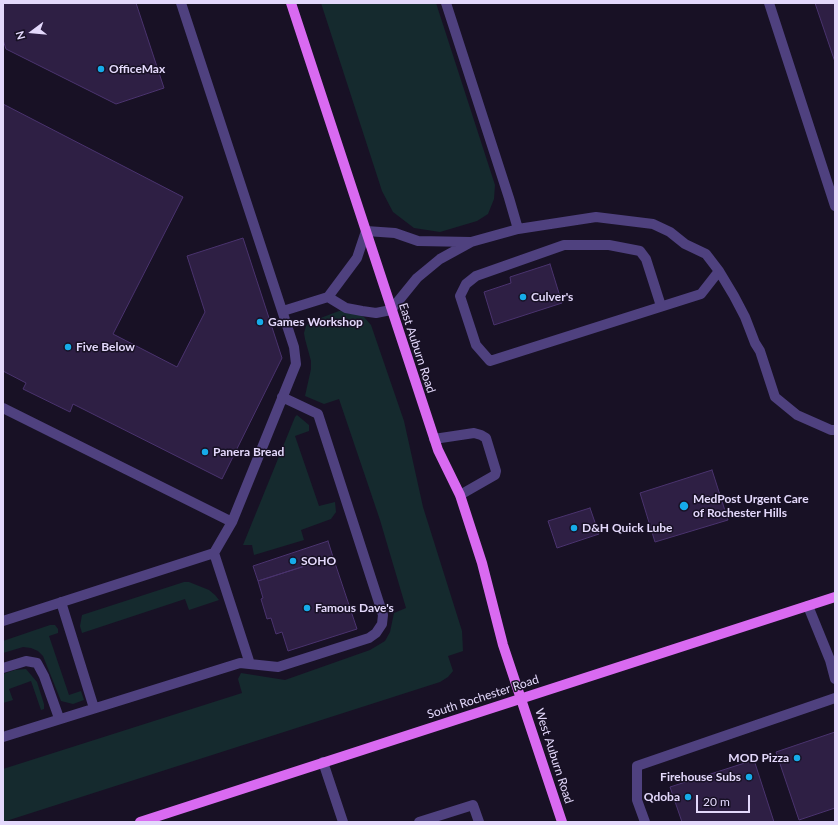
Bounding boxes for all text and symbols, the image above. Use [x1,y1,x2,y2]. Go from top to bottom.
north arrow [12,12,52,52]
text: N [13,30,27,41]
place label: OfficeMax [109,62,165,76]
marker: OfficeMax [96,64,106,74]
place label: Culver's [531,290,573,304]
marker: Culver's [518,292,528,302]
street label: East Auburn Road [396,301,438,395]
place label: Games Workshop [268,315,363,329]
marker: Games Workshop [255,317,265,327]
place label: Five Below [76,340,135,354]
marker: Five Below [63,342,73,352]
place label: Panera Bread [213,445,284,459]
marker: Panera Bread [200,447,210,457]
place label: MedPost Urgent Care of Rochester Hills [693,492,809,520]
marker: MedPost Urgent Care of Rochester Hills [678,500,690,512]
place label: D&H Quick Lube [582,521,672,535]
marker: D&H Quick Lube [569,523,579,533]
place label: SOHO [301,554,336,568]
marker: SOHO [288,556,298,566]
place label: Famous Dave's [315,601,394,615]
marker: Famous Dave's [302,603,312,613]
street label: South Rochester Road [425,672,541,722]
street label: West Auburn Road [532,706,576,806]
place label: MOD Pizza [728,751,789,765]
marker: MOD Pizza [792,753,802,763]
place label: Firehouse Subs [660,770,741,784]
marker: Firehouse Subs [744,772,754,782]
scale bar [698,787,752,813]
place label: Qdoba [644,790,680,804]
marker: Qdoba [683,792,693,802]
text: 20 m [703,794,730,809]

